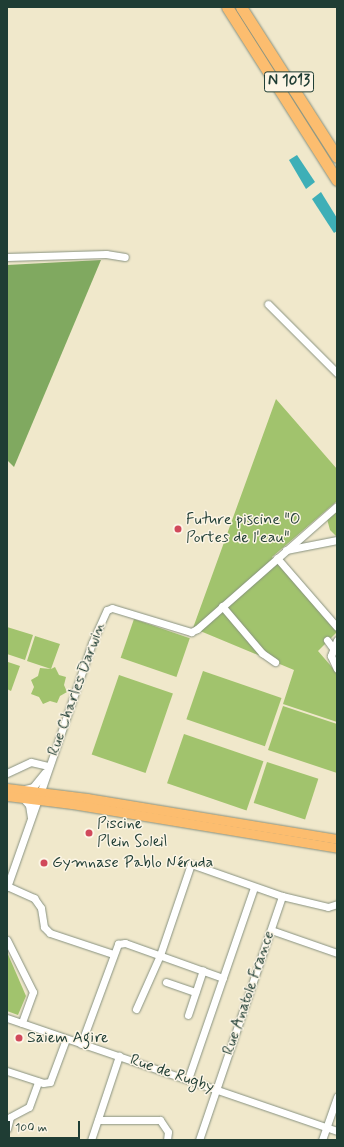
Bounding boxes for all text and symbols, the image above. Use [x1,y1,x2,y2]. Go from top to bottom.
road number: N 1013 [264,69,314,95]
place label: Future piscine "O Portes de l'eau" [186,510,299,548]
marker: Future piscine "O Portes de l'eau" [173,524,183,534]
street label: Rue Charles Darwin [45,621,109,757]
place label: Piscine Plein Soleil [97,814,169,852]
marker: Piscine Plein Soleil [84,828,94,838]
place label: Gymnase Pablo Néruda [52,853,211,873]
marker: Gymnase Pablo Néruda [39,858,49,868]
street label: Rue Anatole France [219,929,279,1057]
place label: Saiem Agire [27,1028,107,1048]
marker: Saiem Agire [14,1033,24,1043]
street label: Rue de Rugby [127,1051,217,1097]
scale bar [10,1113,82,1139]
text: 100 m [15,1120,47,1136]

